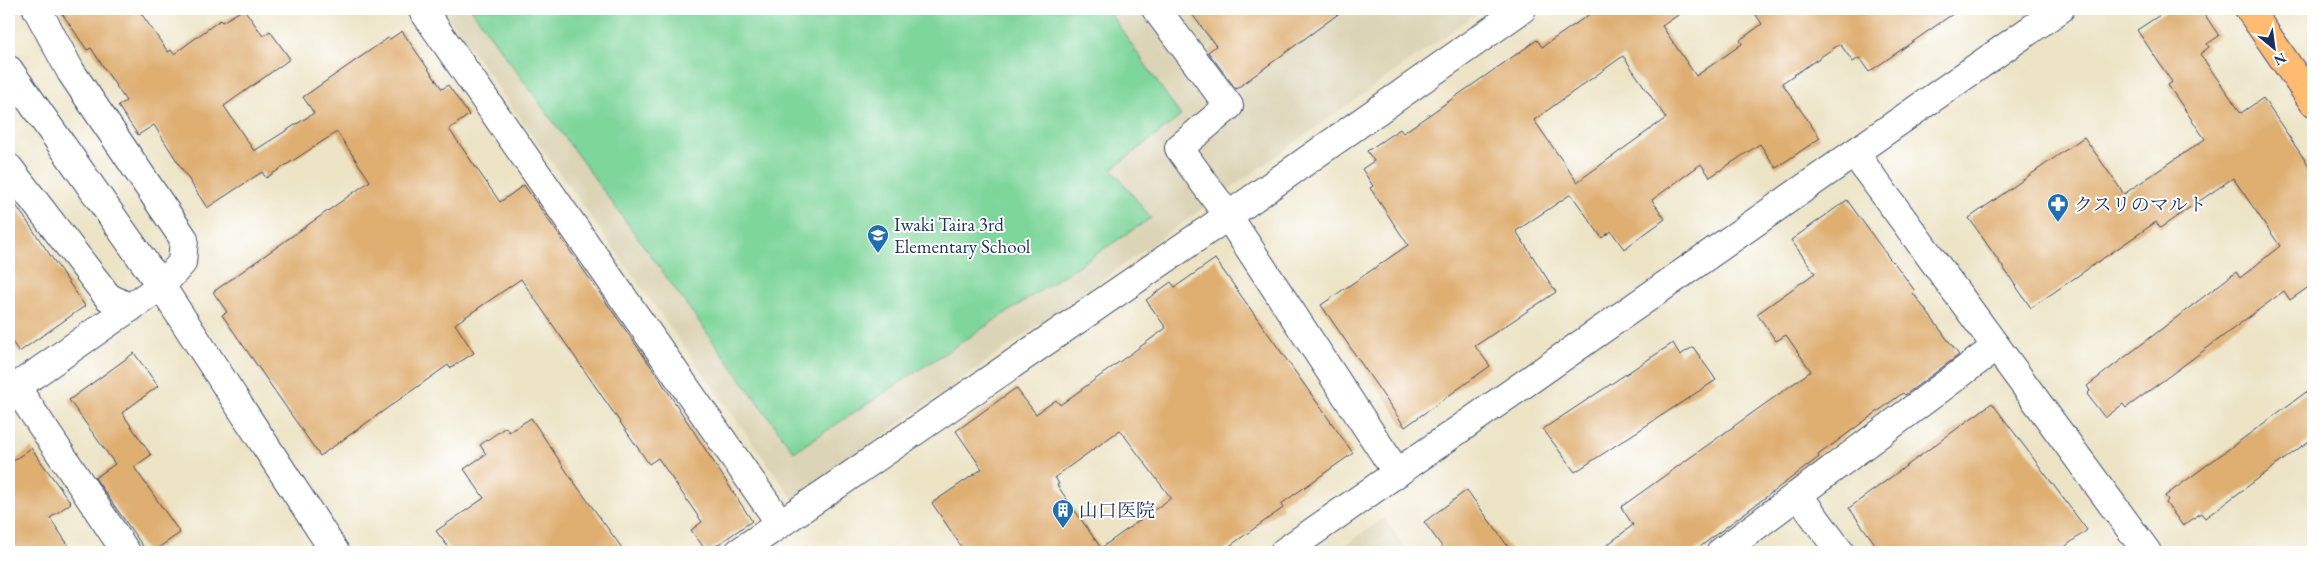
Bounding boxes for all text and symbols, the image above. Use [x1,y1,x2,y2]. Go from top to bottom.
north arrow [2250,22,2300,72]
text: N [2270,49,2290,70]
pharmacy icon: クスリのマルト [2046,192,2070,223]
place label: クスリのマルト [2074,192,2207,217]
place label: Iwaki Taira 3rd Elementary School [894,212,1031,259]
school or university icon: Iwaki Taira 3rd Elementary School [866,223,890,254]
building icon: 山口医院 [1051,498,1075,529]
place label: 山口医院 [1079,498,1155,523]

